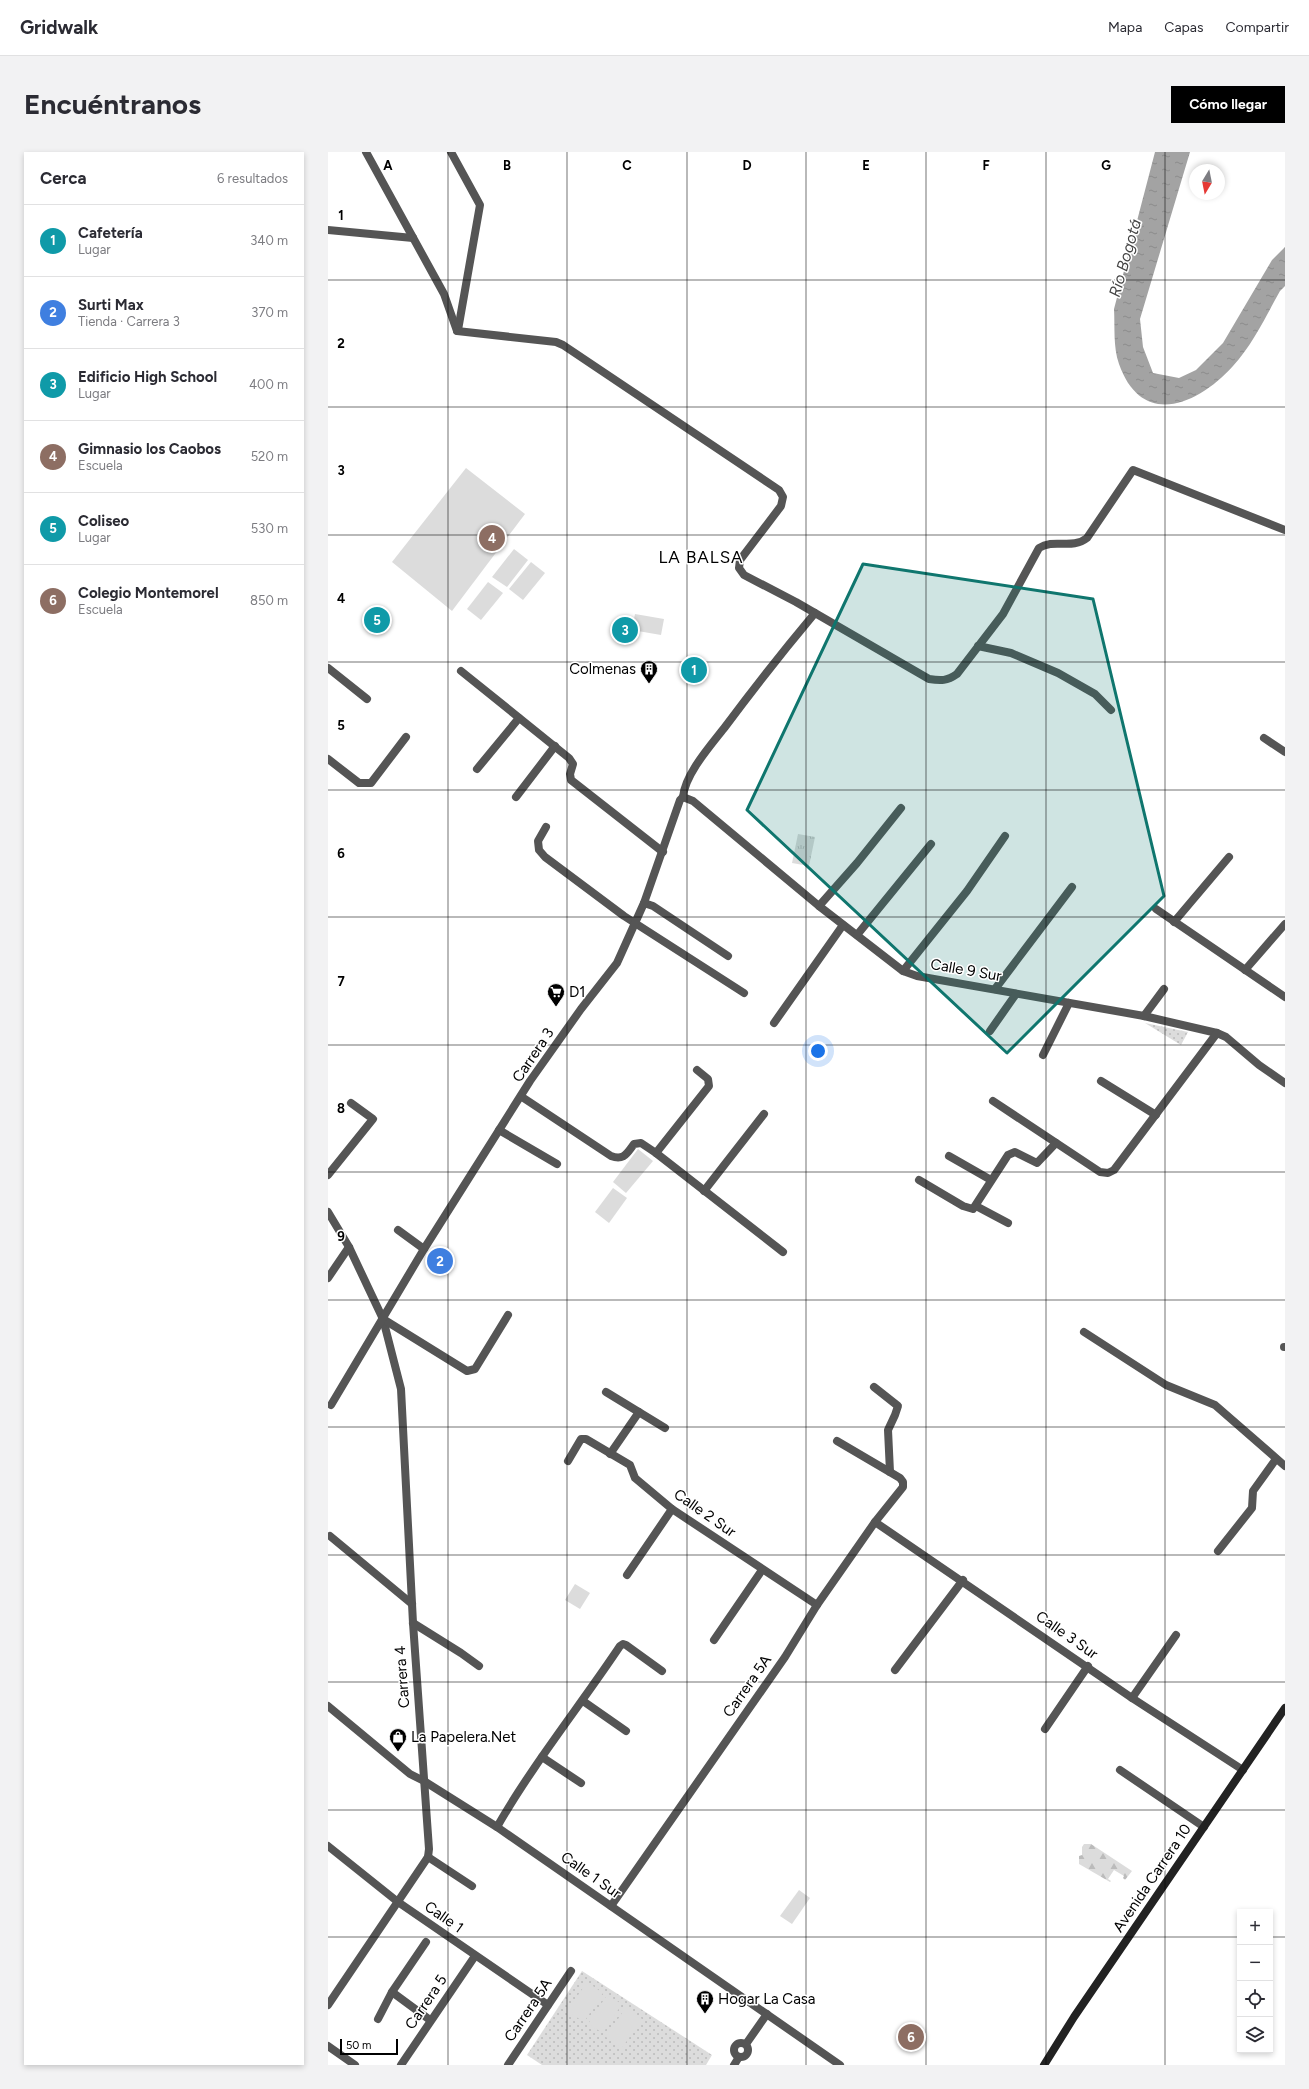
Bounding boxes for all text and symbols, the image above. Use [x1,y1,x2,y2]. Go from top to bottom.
text: Gridwalk [20,16,98,39]
text: Mapa [1108,19,1142,36]
text: Capas [1164,19,1203,36]
text: Compartir [1225,19,1289,36]
button: Cómo llegar [1171,86,1285,123]
text: Encuéntranos [24,87,201,121]
text: A [383,158,393,173]
text: B [503,158,511,173]
text: C [622,158,632,173]
text: D [742,158,752,173]
text: E [862,158,870,173]
text: F [982,158,990,173]
text: G [1101,158,1111,173]
north arrow [1189,164,1225,200]
text: Cerca [40,168,87,188]
text: 6 resultados [217,171,288,186]
text: 1 [338,208,344,223]
water label: Río Bogotá [1105,217,1145,299]
text: Cafetería [78,224,143,242]
text: 1 [50,233,56,248]
text: 340 m [250,233,288,248]
text: Lugar [78,242,111,257]
text: Surti Max [78,296,144,314]
text: 2 [49,305,57,320]
text: 370 m [251,305,288,320]
text: Tienda · Carrera 3 [78,314,180,329]
text: 2 [337,336,345,351]
text: Edificio High School [78,368,217,386]
text: 3 [49,377,57,392]
text: 400 m [249,377,288,392]
text: Lugar [78,386,111,401]
text: Gimnasio los Caobos [78,440,221,458]
text: 4 [49,449,57,464]
text: 520 m [251,449,288,464]
text: Escuela [78,458,123,473]
text: 3 [337,463,345,478]
text: Coliseo [78,512,129,530]
text: 5 [49,521,57,536]
text: 530 m [251,521,288,536]
pin: 4 [479,523,505,553]
text: Lugar [78,530,111,545]
district label: LA BALSA [658,547,744,567]
text: Colegio Montemorel [78,584,219,602]
text: 4 [337,591,345,606]
text: 6 [49,593,57,608]
text: 850 m [250,593,288,608]
text: Escuela [78,602,123,617]
pin: 5 [364,605,390,635]
pin: 3 [612,615,638,645]
pin: 1 [681,655,707,685]
building icon: Colmenas [639,659,659,684]
place label: Colmenas [569,660,636,678]
text: 5 [337,718,345,733]
text: 6 [337,846,345,861]
street label: Calle 9 Sur [929,955,1003,985]
text: 7 [337,974,345,989]
supermarket icon: D1 [546,982,566,1007]
place label: D1 [569,983,586,1001]
street label: Carrera 3 [508,1025,558,1085]
your location [808,1041,828,1061]
text: 8 [337,1101,345,1116]
text: 9 [337,1229,345,1244]
pin: 2 [427,1246,453,1276]
street label: Calle 2 Sur [670,1485,740,1541]
street label: Calle 3 Sur [1033,1607,1101,1663]
street label: Carrera 4 [391,1645,413,1709]
street label: Carrera 5A [719,1651,775,1721]
shop icon: La Papelera.Net [388,1727,408,1752]
place label: La Papelera.Net [411,1728,517,1746]
street label: Avenida Carrera 10 [1109,1820,1195,1936]
street label: Calle 1 Sur [557,1848,625,1902]
street label: Calle 1 [421,1897,467,1937]
map controls [1237,1909,1273,2053]
button: + [1237,1909,1273,1945]
button: − [1237,1945,1273,1981]
street label: Carrera 5 [401,1971,451,2033]
street label: Carrera 5A [500,1975,556,2045]
button: locate [1237,1981,1273,2017]
building icon: Hogar La Casa [695,1989,715,2014]
place label: Hogar La Casa [718,1990,815,2008]
button: layers [1237,2017,1273,2053]
pin: 6 [898,2022,924,2052]
scale bar [340,2037,398,2056]
text: 50 m [346,2039,371,2052]

